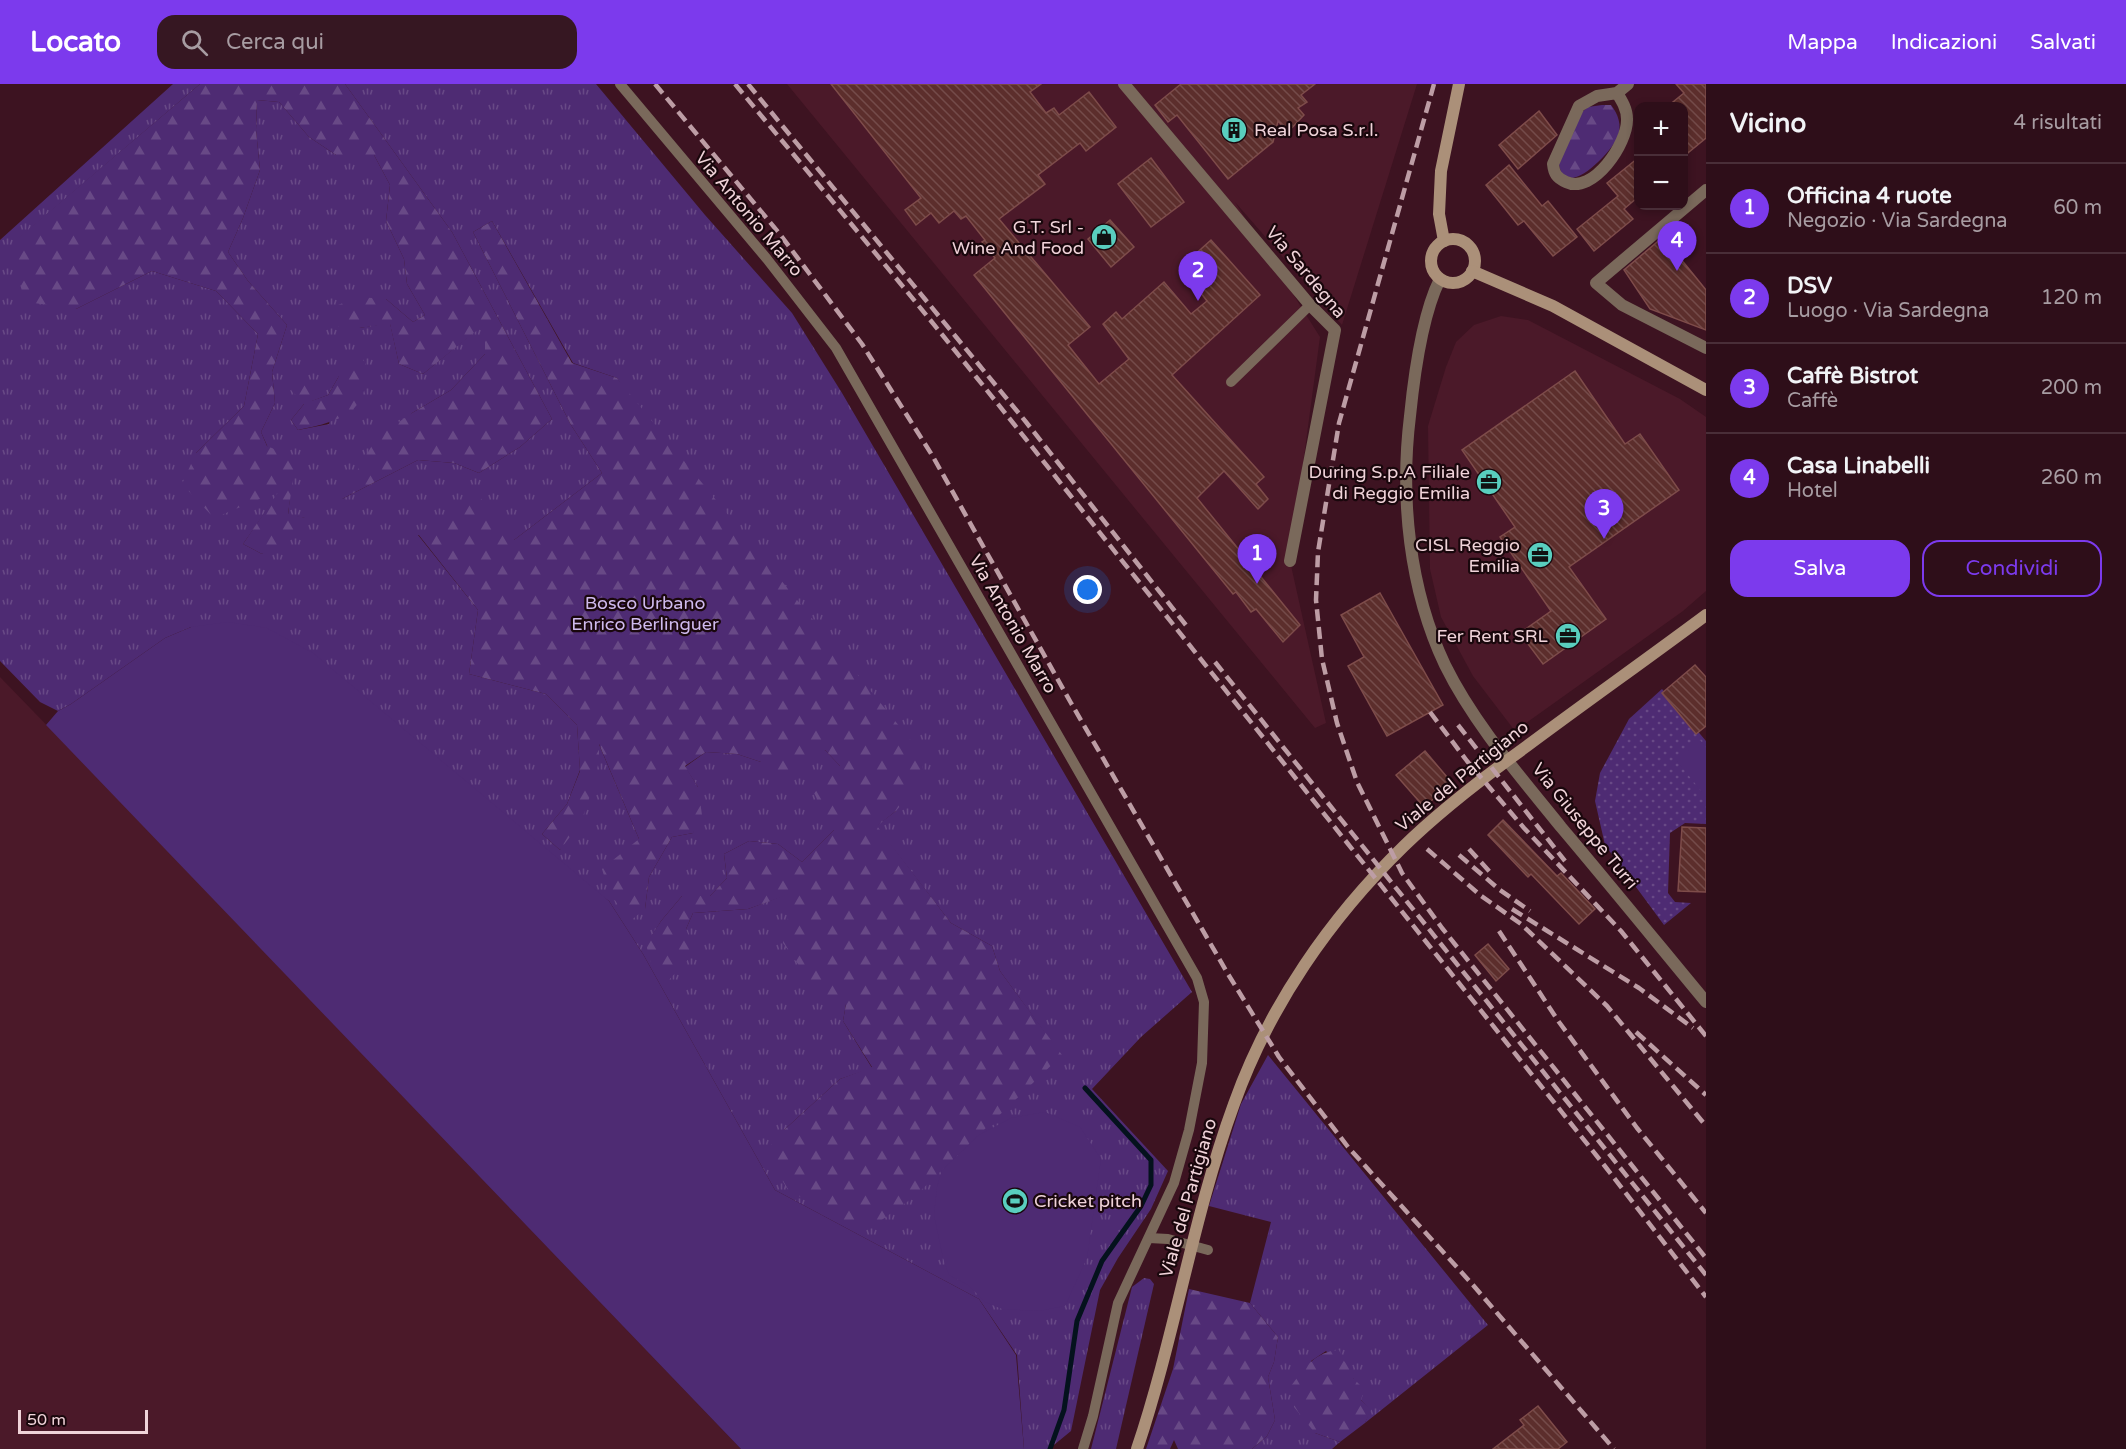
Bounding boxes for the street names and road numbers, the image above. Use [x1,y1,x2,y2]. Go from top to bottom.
street label: Via Antonio Marro [690,147,808,281]
street label: Via Sardegna [1261,221,1351,323]
street label: Via Antonio Marro [964,551,1062,697]
street label: Viale del Partigiano [1391,716,1533,836]
street label: Via Giuseppe Turri [1527,758,1643,894]
street label: Viale del Partigiano [1155,1116,1221,1280]

